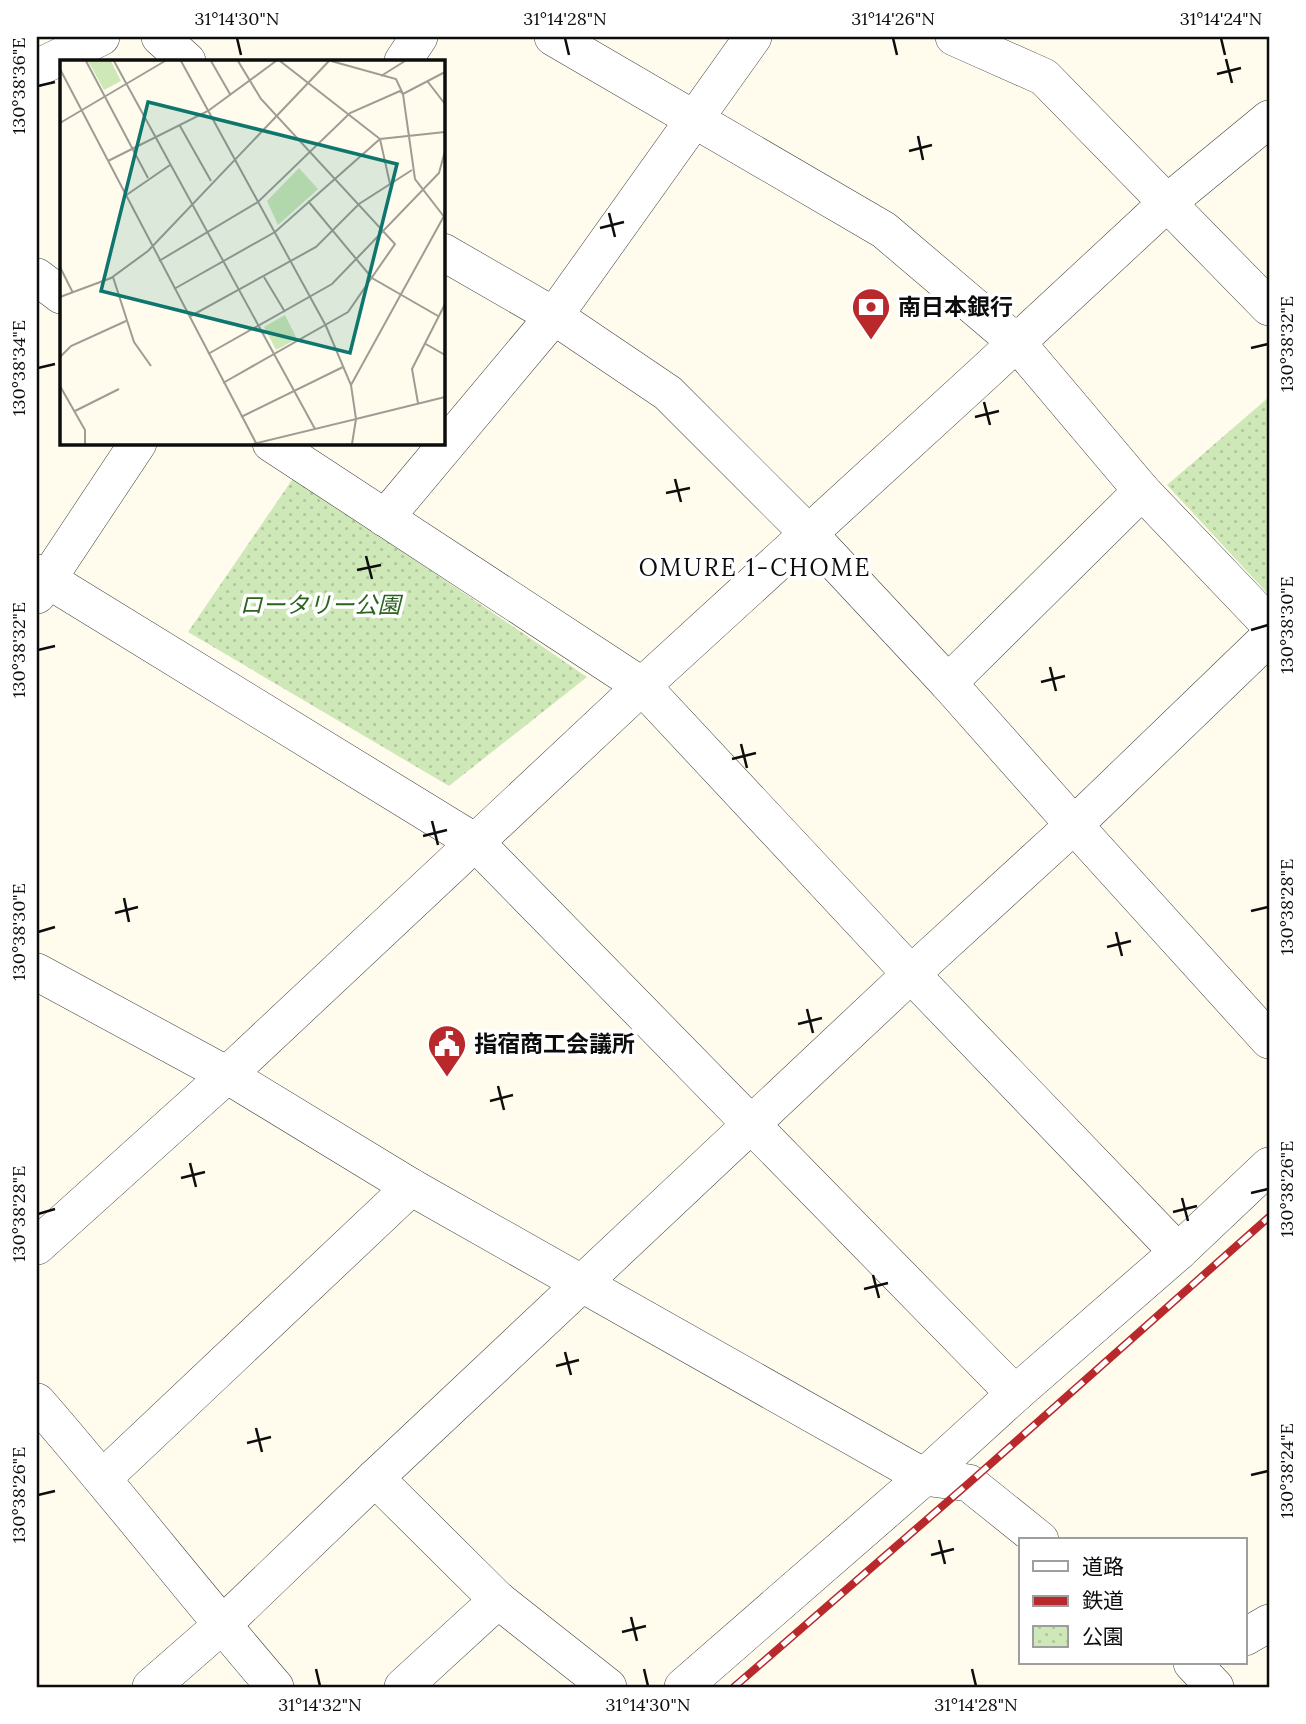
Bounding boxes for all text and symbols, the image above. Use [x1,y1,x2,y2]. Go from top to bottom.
text: 31°14'30"N [195,7,279,30]
text: 31°14'28"N [523,7,607,30]
text: 31°14'26"N [851,7,935,30]
text: 31°14'24"N [1180,7,1262,30]
text: 130°38'36"E [7,38,30,134]
inset map [60,60,444,444]
bank icon: 南日本銀行 [850,286,892,341]
place label: 南日本銀行 [898,292,1013,321]
text: 130°38'32"E [1275,296,1298,392]
text: 130°38'34"E [7,320,30,416]
district label: OMURE 1-CHOME [639,552,871,583]
text: 130°38'30"E [1275,576,1298,674]
park label: ロータリー公園 [240,590,404,619]
text: 130°38'32"E [7,602,30,698]
text: 130°38'28"E [1275,859,1298,955]
text: 130°38'30"E [7,883,30,981]
public building icon: 指宿商工会議所 [426,1023,468,1078]
place label: 指宿商工会議所 [474,1029,635,1058]
text: 130°38'26"E [1275,1141,1298,1237]
text: 130°38'28"E [7,1166,30,1262]
text: 130°38'24"E [1275,1423,1298,1519]
text: 130°38'26"E [7,1447,30,1543]
legend [1019,1538,1246,1664]
text: 道路 [1082,1553,1124,1580]
text: 鉄道 [1082,1587,1124,1614]
text: 公園 [1082,1623,1124,1650]
text: 31°14'32"N [278,1693,362,1716]
text: 31°14'30"N [606,1693,690,1716]
text: 31°14'28"N [934,1693,1018,1716]

